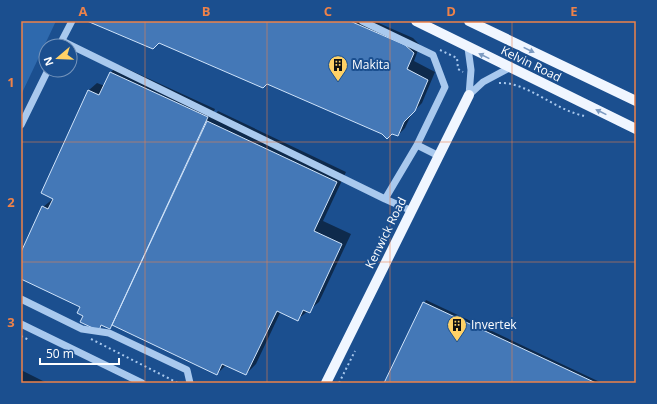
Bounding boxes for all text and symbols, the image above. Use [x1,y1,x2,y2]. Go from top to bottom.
text: A [79,2,88,20]
text: B [202,2,211,20]
text: C [324,2,332,20]
text: D [446,2,456,20]
text: E [570,2,578,20]
north arrow [38,38,78,78]
street label: Kelvin Road [498,42,564,85]
one-way arrow [524,47,535,53]
one-way arrow [478,53,489,59]
building icon: Makita [327,54,349,82]
text: N [40,55,57,68]
place label: Makita [352,56,390,73]
text: 1 [7,73,15,91]
one-way arrow [595,109,607,115]
text: 2 [7,193,15,211]
street label: Kenwick Road [361,194,410,271]
text: 3 [7,313,15,331]
building icon: Invertek [446,314,468,342]
place label: Invertek [471,316,517,333]
scale bar [40,340,119,366]
text: 50 m [46,345,74,362]

